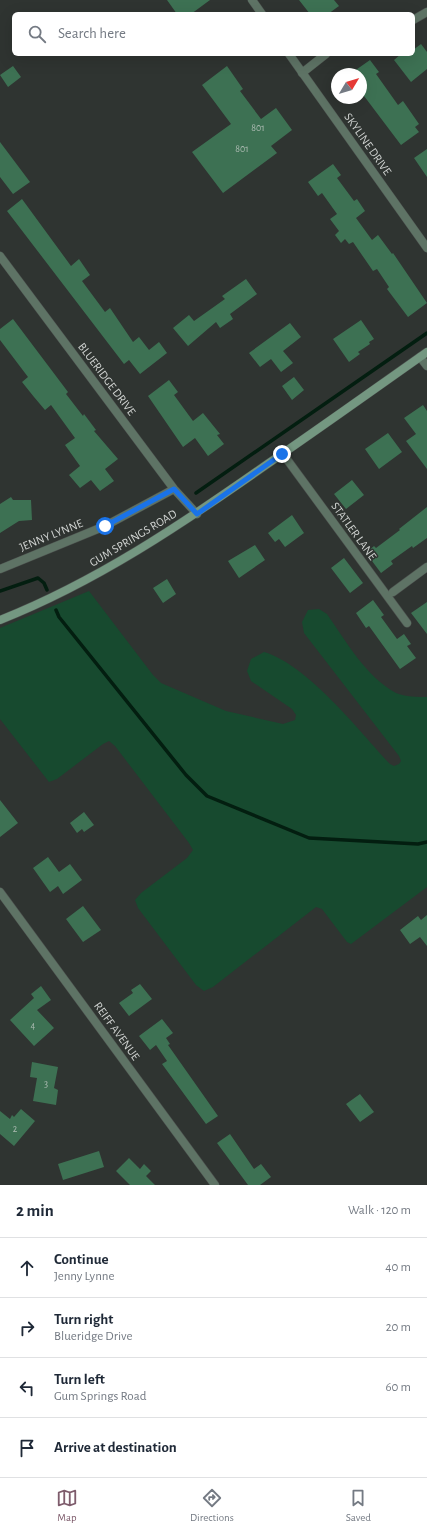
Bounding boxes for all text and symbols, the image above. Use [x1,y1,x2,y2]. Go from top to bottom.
search box [12,12,415,56]
icon: search [26,23,48,45]
text: Search here [58,26,126,41]
north arrow [331,68,367,104]
street label: SKYLINE DRIVE [342,111,394,177]
house number: 801 [251,123,265,133]
house number: 801 [235,144,249,154]
street label: BLUERIDGE DRIVE [76,341,138,418]
route end [273,445,291,463]
street label: STATLER LANE [329,500,379,562]
street label: GUM SPRINGS ROAD [87,507,179,569]
street label: JENNY LYNNE [18,517,85,553]
route start [96,517,114,535]
street label: REIFF AVENUE [92,1000,142,1063]
house number: 4 [31,1021,36,1031]
house number: 3 [44,1079,48,1089]
house number: 2 [13,1124,18,1134]
text: 2 min [16,1202,54,1219]
text: Walk · 120 m [348,1204,411,1217]
text: Continue [54,1252,109,1267]
icon: ahead [16,1257,38,1279]
text: 40 m [385,1261,411,1274]
text: Jenny Lynne [54,1270,114,1283]
text: Turn right [54,1312,113,1327]
icon: right [16,1317,38,1339]
text: 20 m [386,1321,411,1334]
text: Blueridge Drive [54,1330,132,1343]
text: Turn left [54,1372,105,1387]
icon: left [16,1377,38,1399]
text: 60 m [385,1381,411,1394]
text: Gum Springs Road [54,1390,146,1403]
icon: arrive [16,1437,38,1459]
text: Arrive at destination [54,1440,177,1455]
tab: Map [56,1487,78,1524]
tab: Directions [190,1487,234,1524]
tab: Saved [346,1487,371,1524]

